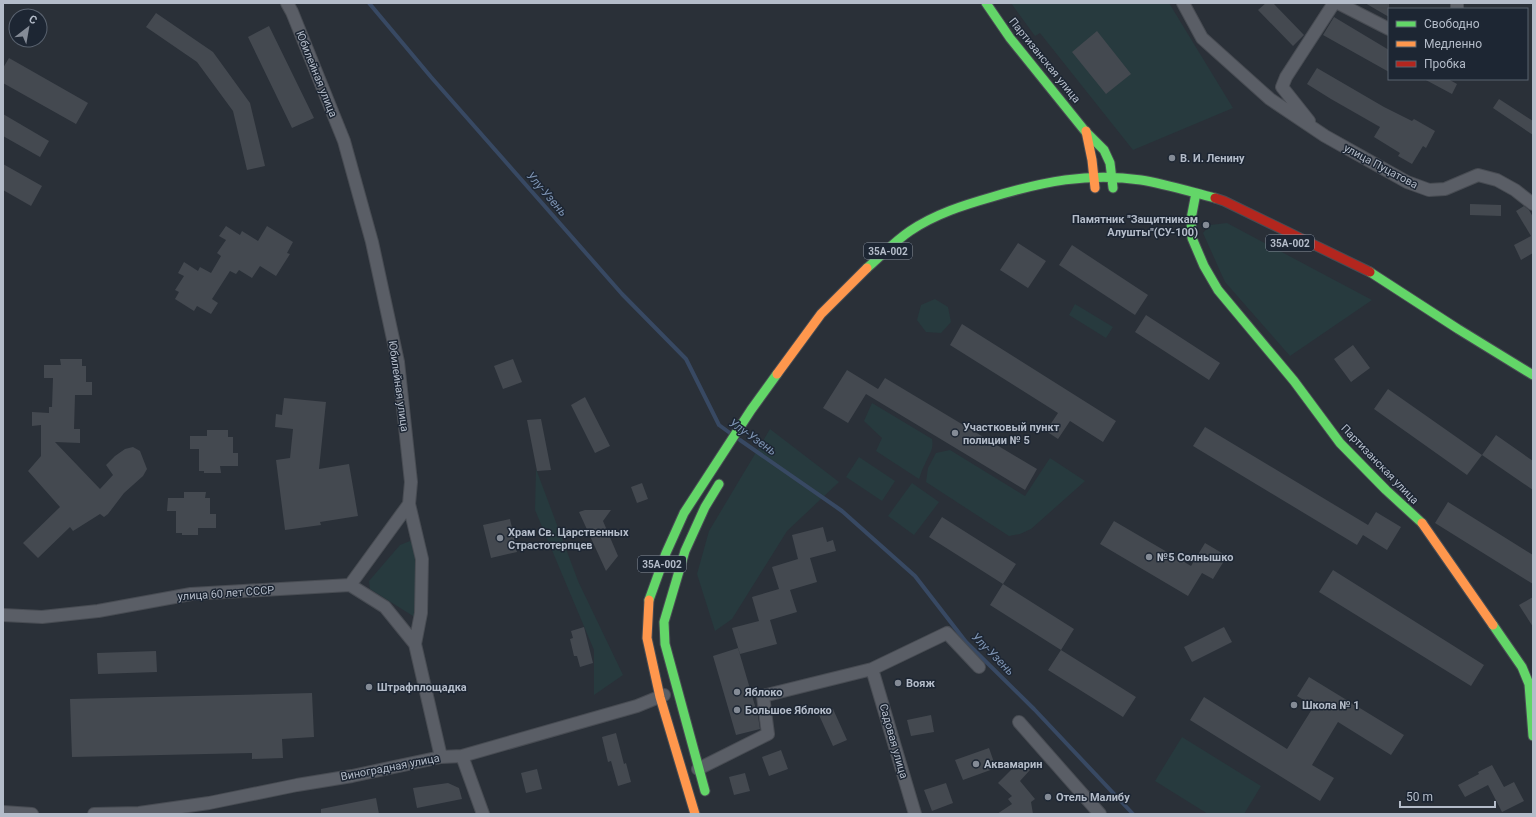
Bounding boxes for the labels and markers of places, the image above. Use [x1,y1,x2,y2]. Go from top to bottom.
place label: В. И. Ленину [1180,152,1245,165]
marker: В. И. Ленину [1167,153,1177,163]
place label: Памятник "Защитникам Алушты"(СУ-100) [1072,213,1198,239]
marker: Памятник "Защитникам Алушты"(СУ-100) [1201,220,1211,230]
place label: Участковый пункт полиции № 5 [963,421,1060,447]
marker: Участковый пункт полиции № 5 [950,428,960,438]
place label: Храм Св. Царственных Страстотерпцев [508,526,629,552]
marker: Храм Св. Царственных Страстотерпцев [495,533,505,543]
place label: №5 Солнышко [1157,551,1233,564]
marker: №5 Солнышко [1144,552,1154,562]
place label: Вояж [906,677,935,690]
marker: Вояж [893,678,903,688]
place label: Штрафплощадка [377,681,467,694]
marker: Штрафплощадка [364,682,374,692]
place label: Яблоко [744,686,782,699]
marker: Яблоко [732,687,742,697]
place label: Школа № 1 [1302,699,1360,712]
marker: Школа № 1 [1289,700,1299,710]
place label: Большое Яблоко [745,704,832,717]
marker: Большое Яблоко [732,705,742,715]
place label: Аквамарин [984,758,1042,771]
marker: Аквамарин [971,759,981,769]
place label: Отель Малибу [1056,791,1130,804]
marker: Отель Малибу [1043,792,1053,802]

